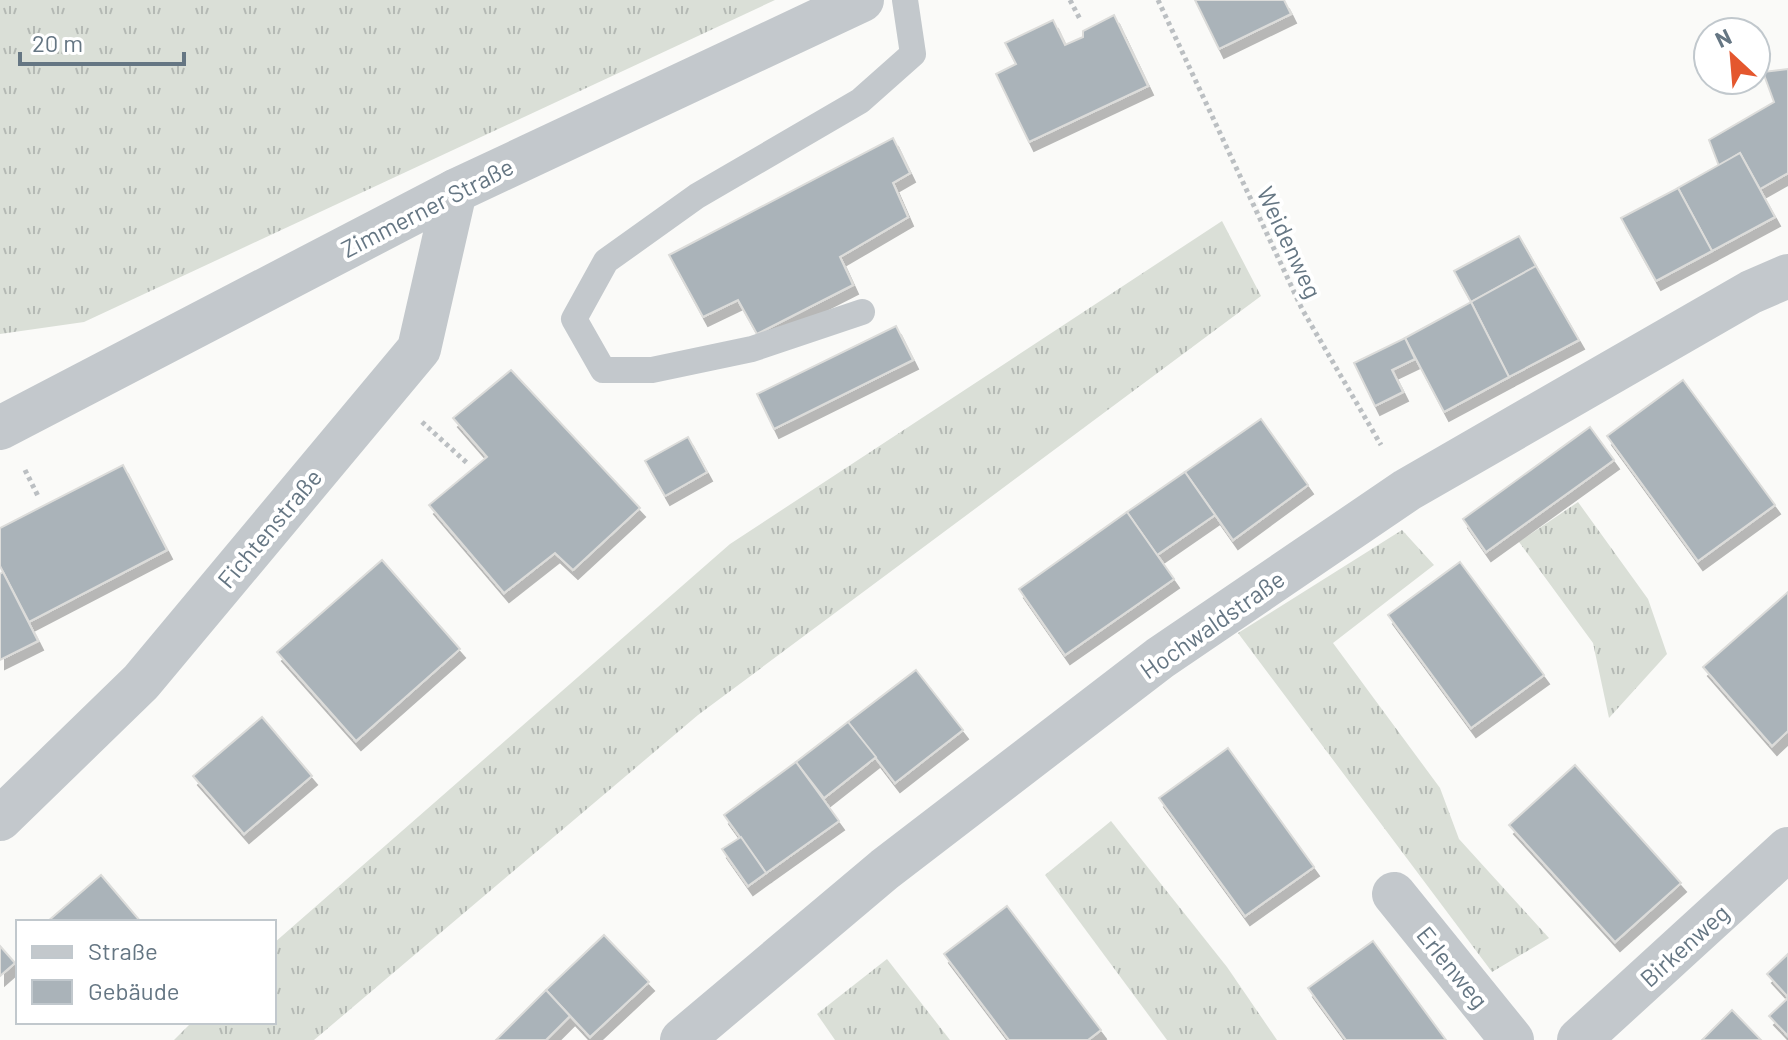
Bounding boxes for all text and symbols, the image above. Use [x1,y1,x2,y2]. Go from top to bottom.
scale bar [20,16,184,66]
north arrow [1692,16,1772,96]
text: N [1711,22,1735,52]
text: 20 m [32,28,83,57]
street label: Zimmerner Straße [336,151,518,263]
street label: Weidenweg [1252,182,1328,302]
street label: Fichtenstraße [211,463,327,593]
street label: Hochwaldstraße [1134,564,1290,684]
street label: Birkenweg [1634,898,1734,992]
legend [16,920,276,1024]
street label: Erlenweg [1411,920,1495,1014]
text: Straße [88,936,158,965]
text: Gebäude [88,976,180,1005]

